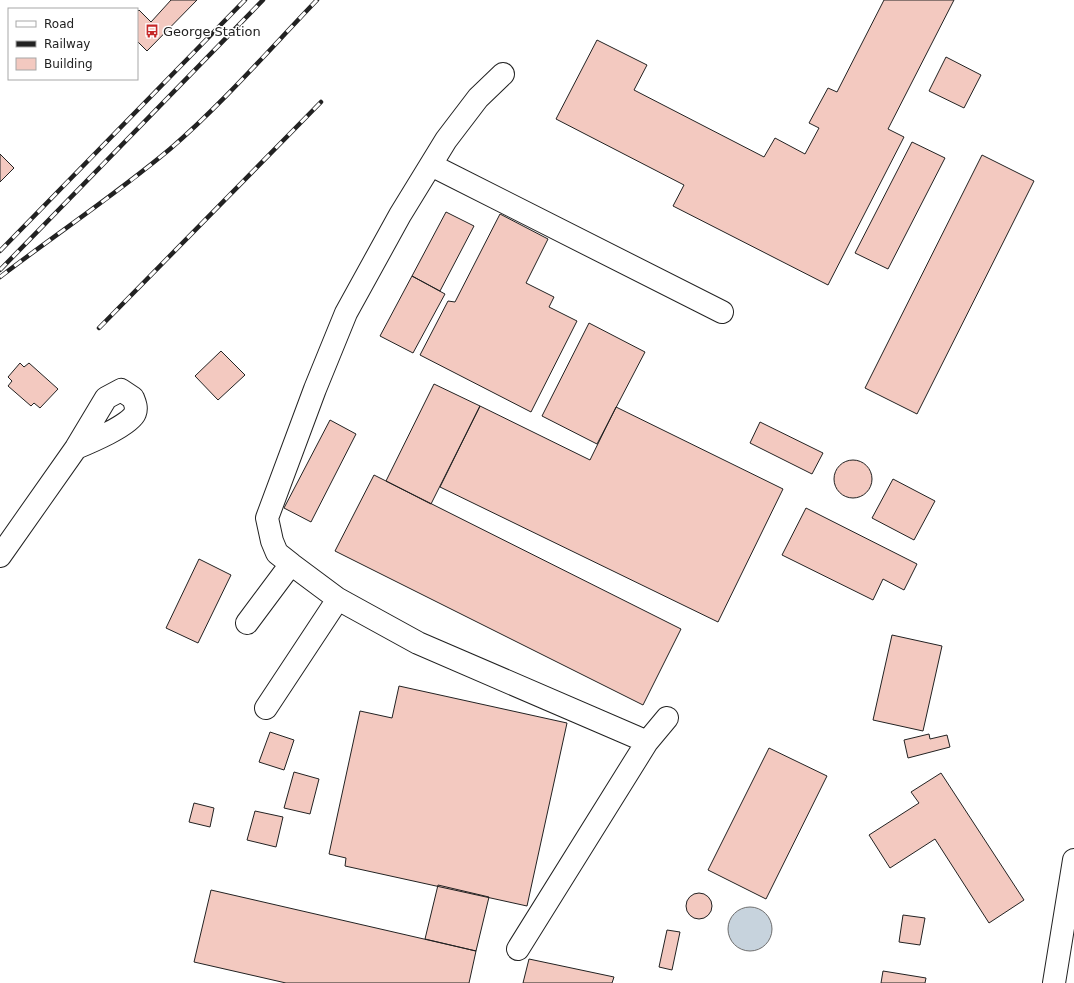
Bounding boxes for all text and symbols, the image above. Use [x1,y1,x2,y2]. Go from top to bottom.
legend [8,8,138,80]
text: Road [44,17,74,31]
bus stop icon: George Station [144,23,160,39]
place label: George Station [163,24,261,39]
text: Railway [44,37,90,51]
text: Building [44,57,93,71]

